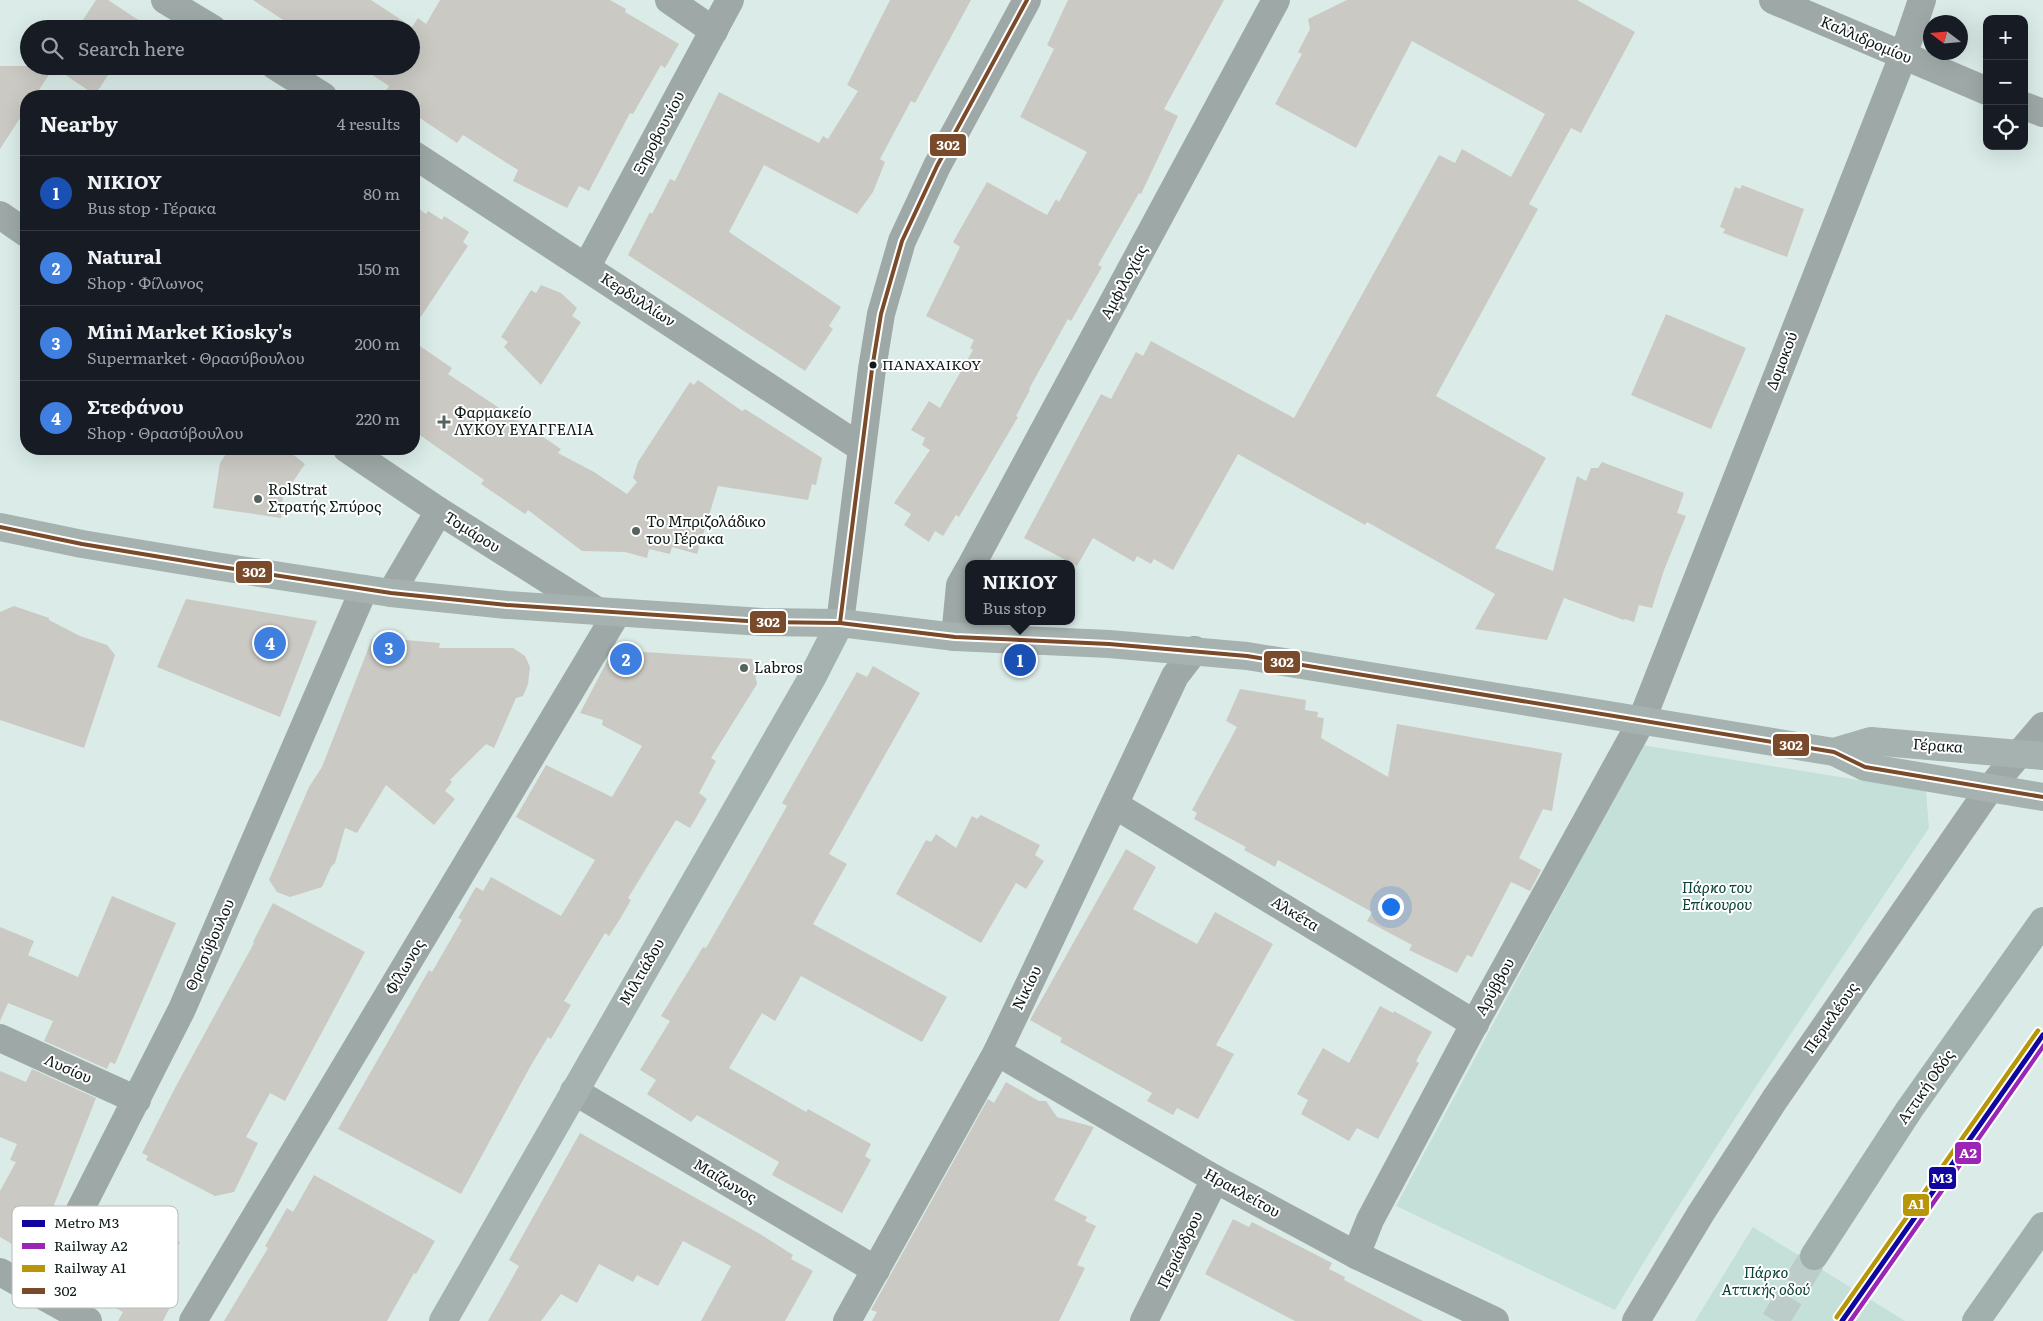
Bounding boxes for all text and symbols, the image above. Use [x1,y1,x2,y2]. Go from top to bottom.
street label: Καλλιδρομίου [1817,9,1916,68]
north arrow [1923,15,1968,60]
map controls [1983,15,2028,150]
button: + [1983,15,2028,60]
search box [20,20,420,75]
icon: search [38,34,66,62]
text: Search here [78,34,185,62]
button: − [1983,60,2028,105]
street label: Ξηροβουνίου [626,86,689,178]
button: locate [1983,105,2028,150]
text: Nearby [40,107,118,138]
text: 4 results [337,111,400,135]
line badge: 302 [929,133,967,157]
text: 302 [936,134,960,154]
text: ΝΙΚΙΟΥ [87,167,162,195]
text: 1 [53,181,59,205]
text: 80 m [363,181,400,205]
text: Bus stop · Γέρακα [87,195,216,219]
street label: Αμφιλοχίας [1093,239,1152,323]
text: Natural [87,242,162,270]
text: 2 [52,256,60,280]
text: 150 m [357,256,400,280]
street label: Κερδυλλίων [597,266,681,332]
text: Shop · Φίλωνος [87,270,204,294]
text: Mini Market Kiosky's [87,317,292,345]
street label: Δομοκού [1759,328,1802,393]
text: 3 [52,331,60,355]
text: 200 m [355,331,400,355]
text: Supermarket · Θρασύβουλου [87,345,305,369]
place label: ΠΑΝΑΧΑΙΚΟΥ [882,354,981,374]
marker: ΠΑΝΑΧΑΙΚΟΥ [868,360,878,370]
text: Στεφάνου [87,392,184,420]
place label: Φαρμακείο ΛΥΚΟΥ ΕΥΑΓΓΕΛΙΑ [454,400,594,440]
text: 4 [51,406,61,430]
text: 220 m [356,406,400,430]
marker: Φαρμακείο ΛΥΚΟΥ ΕΥΑΓΓΕΛΙΑ [438,416,450,428]
text: Shop · Θρασύβουλου [87,420,243,444]
place label: RolStrat Στρατής Σπύρος [268,477,382,517]
marker: RolStrat Στρατής Σπύρος [252,493,264,505]
street label: Τομάρου [440,504,506,557]
place label: Το Μπριζολάδικο του Γέρακα [646,509,766,549]
marker: Το Μπριζολάδικο του Γέρακα [630,525,642,537]
line badge: 302 [235,560,273,584]
popup [965,560,1075,625]
text: 302 [242,561,266,581]
text: ΝΙΚΙΟΥ [983,567,1057,595]
text: Bus stop [983,595,1046,619]
line badge: 302 [749,610,787,634]
text: 302 [756,611,780,631]
pin: 4 [254,624,286,662]
pin: 3 [373,629,405,667]
pin: 2 [610,640,642,678]
pin: 1 [1004,641,1036,679]
line badge: 302 [1263,650,1301,674]
text: 302 [1270,651,1294,671]
place label: Labros [754,655,803,678]
marker: Labros [738,662,750,674]
street label: Γέρακα [1912,731,1964,758]
line badge: 302 [1772,733,1810,757]
text: 302 [1779,734,1803,754]
park label: Πάρκο του Επίκουρου [1682,875,1752,915]
street label: Αλκέτα [1267,889,1324,936]
street label: Θρασύβουλου [178,894,239,994]
your location [1378,894,1404,920]
street label: Φίλωνος [378,933,430,999]
street label: Μιλτιάδου [612,933,669,1009]
street label: Αρύββου [1468,953,1519,1019]
street label: Νικίου [1005,961,1046,1013]
street label: Περικλέους [1797,976,1863,1058]
street label: Αττική Οδός [1891,1044,1959,1128]
street label: Λυσίου [41,1047,96,1088]
line badge: A2 [1954,1141,1982,1165]
text: A2 [1959,1142,1978,1162]
street label: Μαίζωνος [690,1152,762,1208]
street label: Ηρακλείτου [1200,1161,1285,1222]
line badge: Μ3 [1928,1166,1957,1190]
text: Μ3 [1931,1167,1953,1187]
line badge: A1 [1902,1193,1930,1217]
text: A1 [1908,1193,1924,1213]
legend [12,1206,178,1308]
street label: Περιάνδρου [1150,1206,1207,1292]
text: Metro Μ3 [54,1212,119,1232]
text: Railway A2 [54,1235,128,1255]
text: Railway A1 [54,1257,126,1277]
park label: Πάρκο Αττικής οδού [1722,1260,1810,1300]
text: 302 [54,1280,77,1300]

